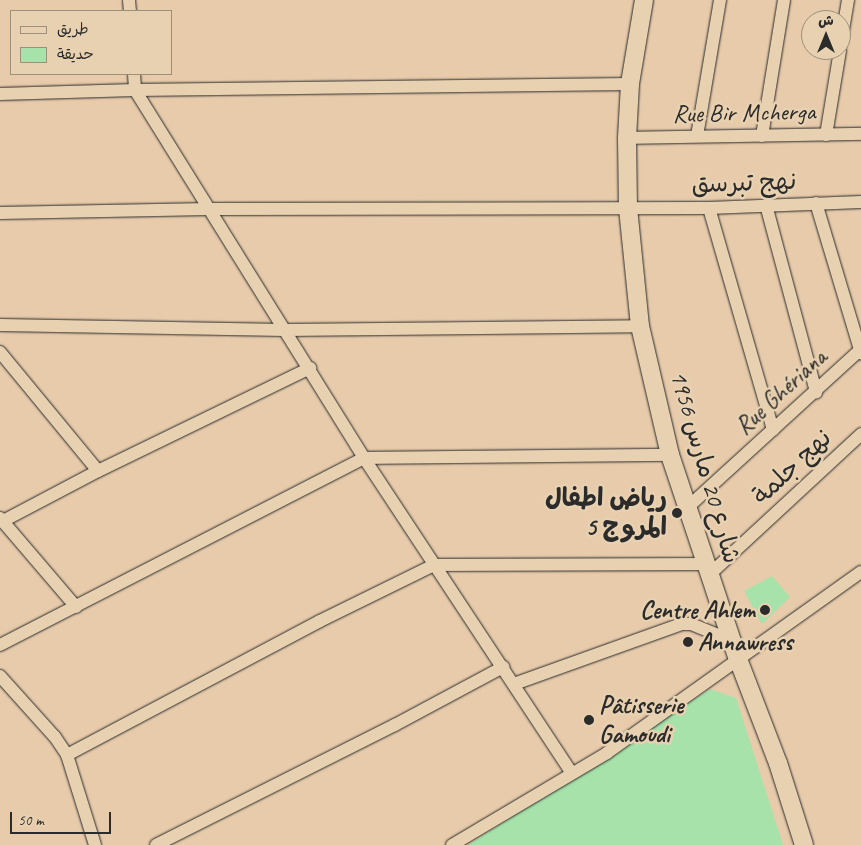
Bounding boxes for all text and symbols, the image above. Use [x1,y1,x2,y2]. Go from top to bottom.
legend [10,10,172,75]
north arrow [801,10,851,60]
text: ش [818,12,834,29]
text: طريق [57,20,89,39]
text: حديقة [57,45,94,64]
street label: Rue Bir Mcherga [672,97,816,129]
street label: نهج تبرسق [691,166,797,200]
street label: Rue Ghériana [729,342,833,442]
street label: شارع 20 مارس 1956 [663,367,747,567]
street label: نهج جلمة [746,423,838,511]
place label: رياض اطفال المروج 5 [545,484,667,543]
marker: رياض اطفال المروج 5 [671,507,683,519]
place label: Centre Ahlem [640,595,755,625]
marker: Centre Ahlem [759,604,771,616]
place label: Annawress [698,627,792,657]
marker: Annawress [682,636,694,648]
place label: Pâtisserie Gamoudi [599,691,683,750]
marker: Pâtisserie Gamoudi [583,714,595,726]
scale bar [12,802,114,834]
text: 50 m [18,811,44,830]

